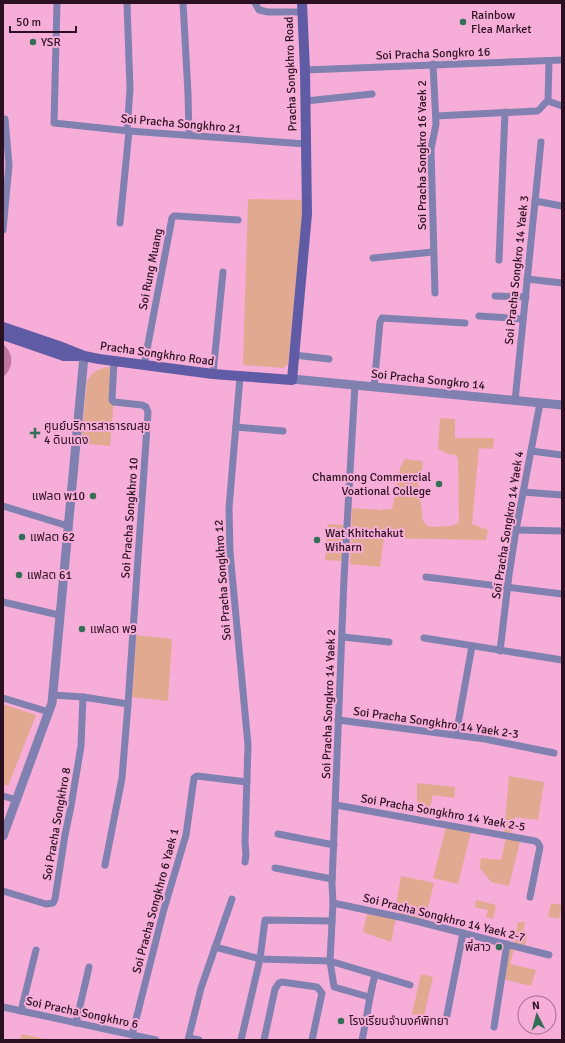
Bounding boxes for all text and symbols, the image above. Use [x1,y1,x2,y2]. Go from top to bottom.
scale bar [10,8,76,34]
place label: Rainbow Flea Market [471,8,532,37]
text: 50 m [16,15,41,30]
street label: Pracha Songkhro Road [281,16,301,132]
marker: Rainbow Flea Market [458,17,468,27]
place label: YSR [41,35,61,50]
marker: YSR [28,37,38,47]
street label: Soi Pracha Songkro 16 [375,45,491,63]
street label: Soi Pracha Songkro 16 Yaek 2 [415,80,430,230]
street label: Soi Pracha Songkhro 21 [120,111,242,137]
street label: Soi Pracha Songkro 14 Yaek 3 [502,195,532,345]
street label: Soi Rung Muang [136,227,166,311]
street label: Pracha Songkhro Road [99,339,215,369]
street label: Soi Pracha Songkro 14 [370,367,486,393]
place label: ศูนย์บริการสาธารณสุข 4 ดินแดง [44,419,150,448]
marker: ศูนย์บริการสาธารณสุข 4 ดินแดง [29,427,41,439]
street label: Soi Pracha Songkro 14 Yaek 4 [489,449,527,600]
street label: Soi Pracha Songkhro 10 [118,457,142,579]
place label: Chamnong Commercial Voational College [312,470,431,499]
marker: Chamnong Commercial Voational College [434,479,444,489]
place label: แฟลต พ10 [32,489,85,504]
marker: แฟลต พ10 [88,491,98,501]
street label: Soi Pracha Songkhro 12 [211,519,235,641]
place label: Wat Khitchakut Wiharn [325,526,403,555]
place label: แฟลต 62 [30,530,75,545]
marker: แฟลต 62 [17,532,27,542]
marker: Wat Khitchakut Wiharn [312,535,322,545]
place label: แฟลต 61 [27,568,72,583]
marker: แฟลต 61 [14,570,24,580]
place label: แฟลต พ9 [90,622,137,637]
marker: แฟลต พ9 [77,624,87,634]
street label: Soi Pracha Songkro 14 Yaek 2 [319,629,339,779]
street label: Soi Pracha Songkhro 14 Yaek 2-3 [352,704,520,742]
street label: Soi Pracha Songkhro 8 [40,766,74,882]
street label: Soi Pracha Songkhro 14 Yaek 2-5 [359,791,527,835]
street label: Soi Pracha Songkhro 6 Yaek 1 [129,827,183,975]
street label: Soi Pracha Songkhro 14 Yaek 2-7 [361,891,527,945]
place label: พี่สาว [465,938,491,955]
marker: พี่สาว [494,942,504,952]
street label: Soi Pracha Songkhro 6 [24,994,140,1032]
north arrow [517,995,557,1035]
text: N [532,999,540,1012]
place label: โรงเรียนจำนงค์พิทยา [349,1014,449,1029]
marker: โรงเรียนจำนงค์พิทยา [336,1016,346,1026]

